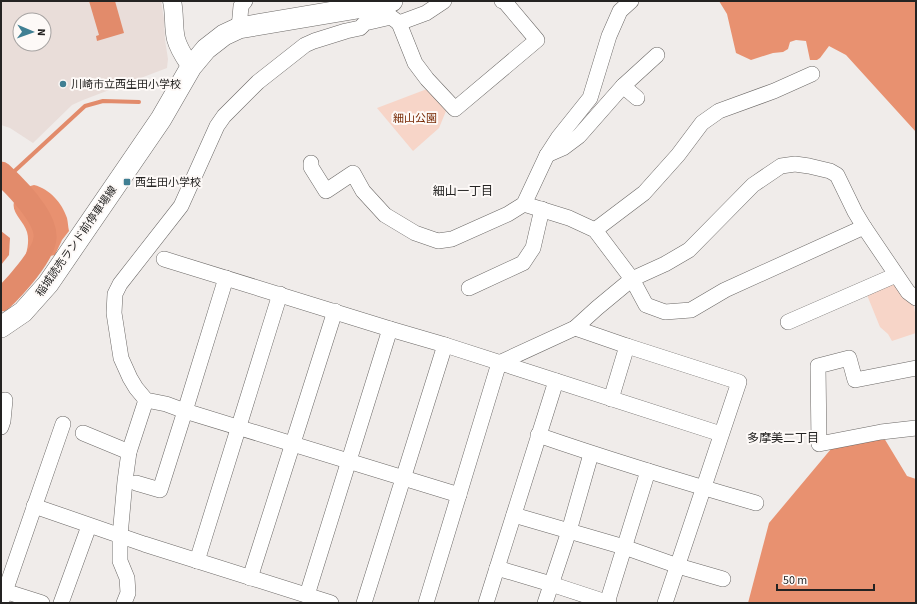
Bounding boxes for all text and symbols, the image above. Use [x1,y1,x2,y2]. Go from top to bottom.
north arrow [12,12,52,52]
text: N [34,28,49,36]
place label: 川崎市立西生田小学校 [71,77,181,92]
marker: 川崎市立西生田小学校 [58,79,68,89]
park label: 細山公園 [393,111,437,126]
place label: 西生田小学校 [135,175,201,190]
marker: 西生田小学校 [122,177,132,187]
street label: 稲城読売ランド前停車場線 [32,183,120,300]
district label: 細山一丁目 [433,183,493,200]
district label: 多摩美二丁目 [747,430,819,447]
scale bar [777,566,874,592]
text: 50 m [783,572,807,589]

